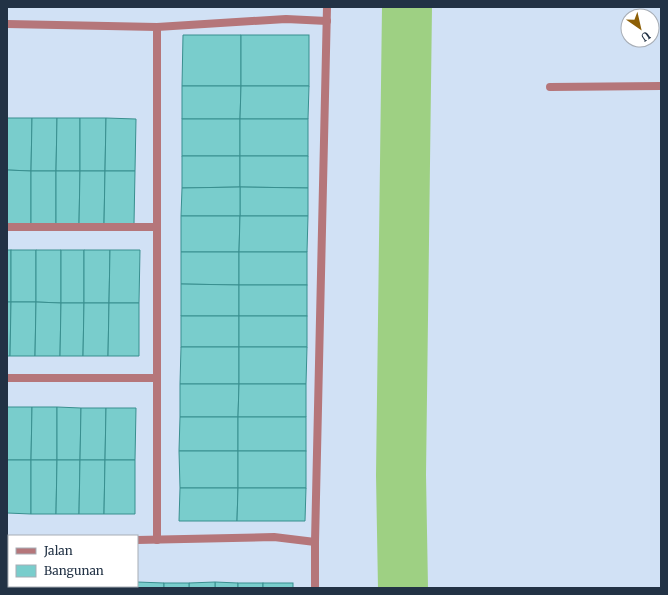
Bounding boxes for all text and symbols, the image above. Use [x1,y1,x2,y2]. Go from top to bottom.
north arrow [620,8,660,48]
text: U [638,28,653,45]
legend [8,535,138,587]
text: Jalan [43,543,73,558]
text: Bangunan [44,563,104,578]

